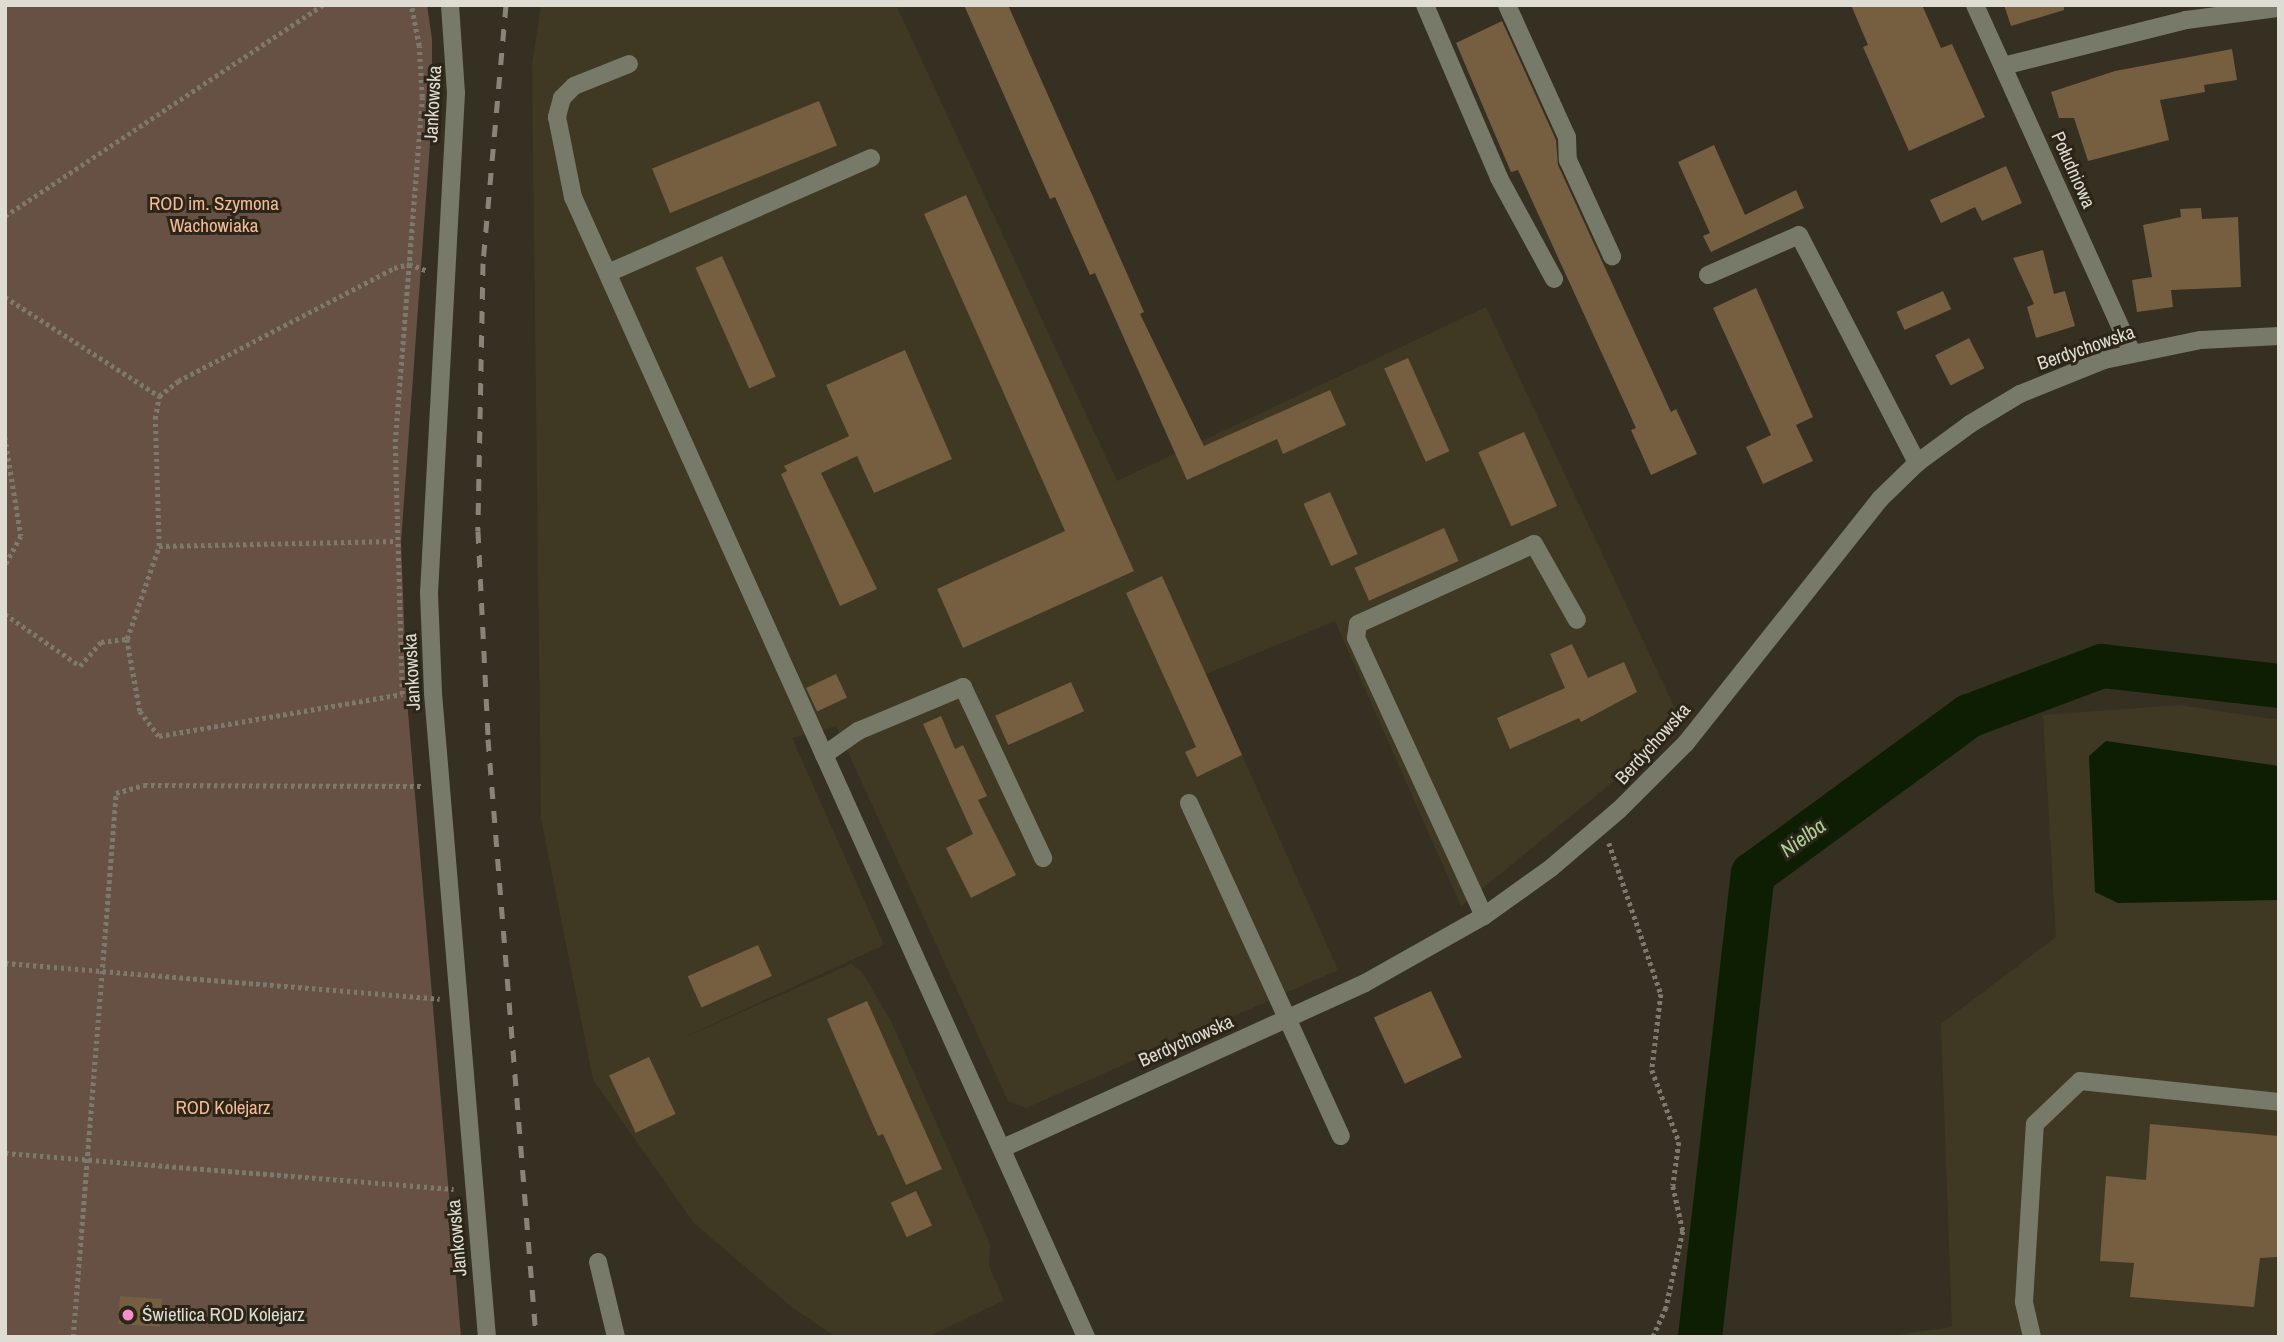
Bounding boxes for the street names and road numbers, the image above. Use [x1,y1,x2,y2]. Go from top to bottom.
street label: Jankowska [420,65,446,143]
street label: Południowa [2046,128,2100,212]
street label: Berdychowska [2034,321,2138,375]
street label: Jankowska [399,633,425,711]
street label: Berdychowska [1611,699,1695,789]
street label: Berdychowska [1135,1010,1237,1072]
street label: Jankowska [442,1199,472,1277]

